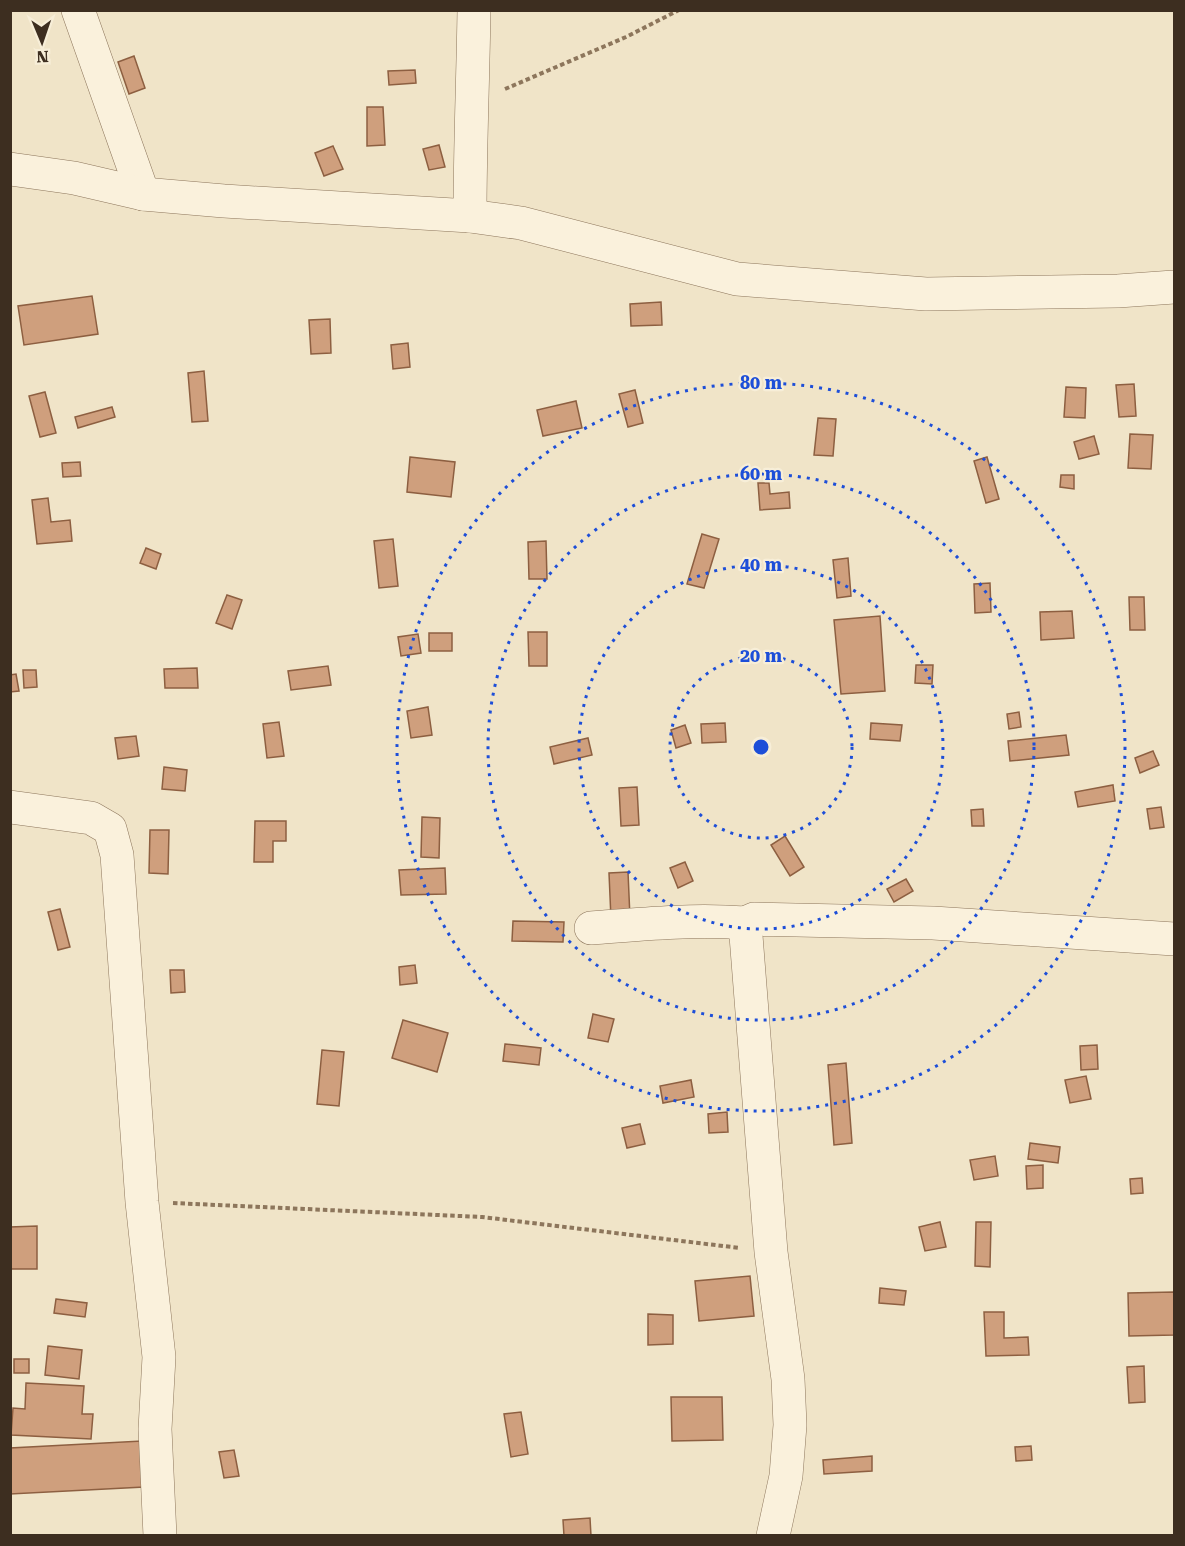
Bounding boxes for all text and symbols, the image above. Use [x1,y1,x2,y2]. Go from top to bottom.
north arrow [12,12,72,72]
text: N [36,47,49,66]
text: 80 m [740,372,783,393]
text: 60 m [740,463,783,484]
text: 40 m [740,554,783,575]
text: 20 m [740,645,783,666]
centre of rings [751,737,771,757]

